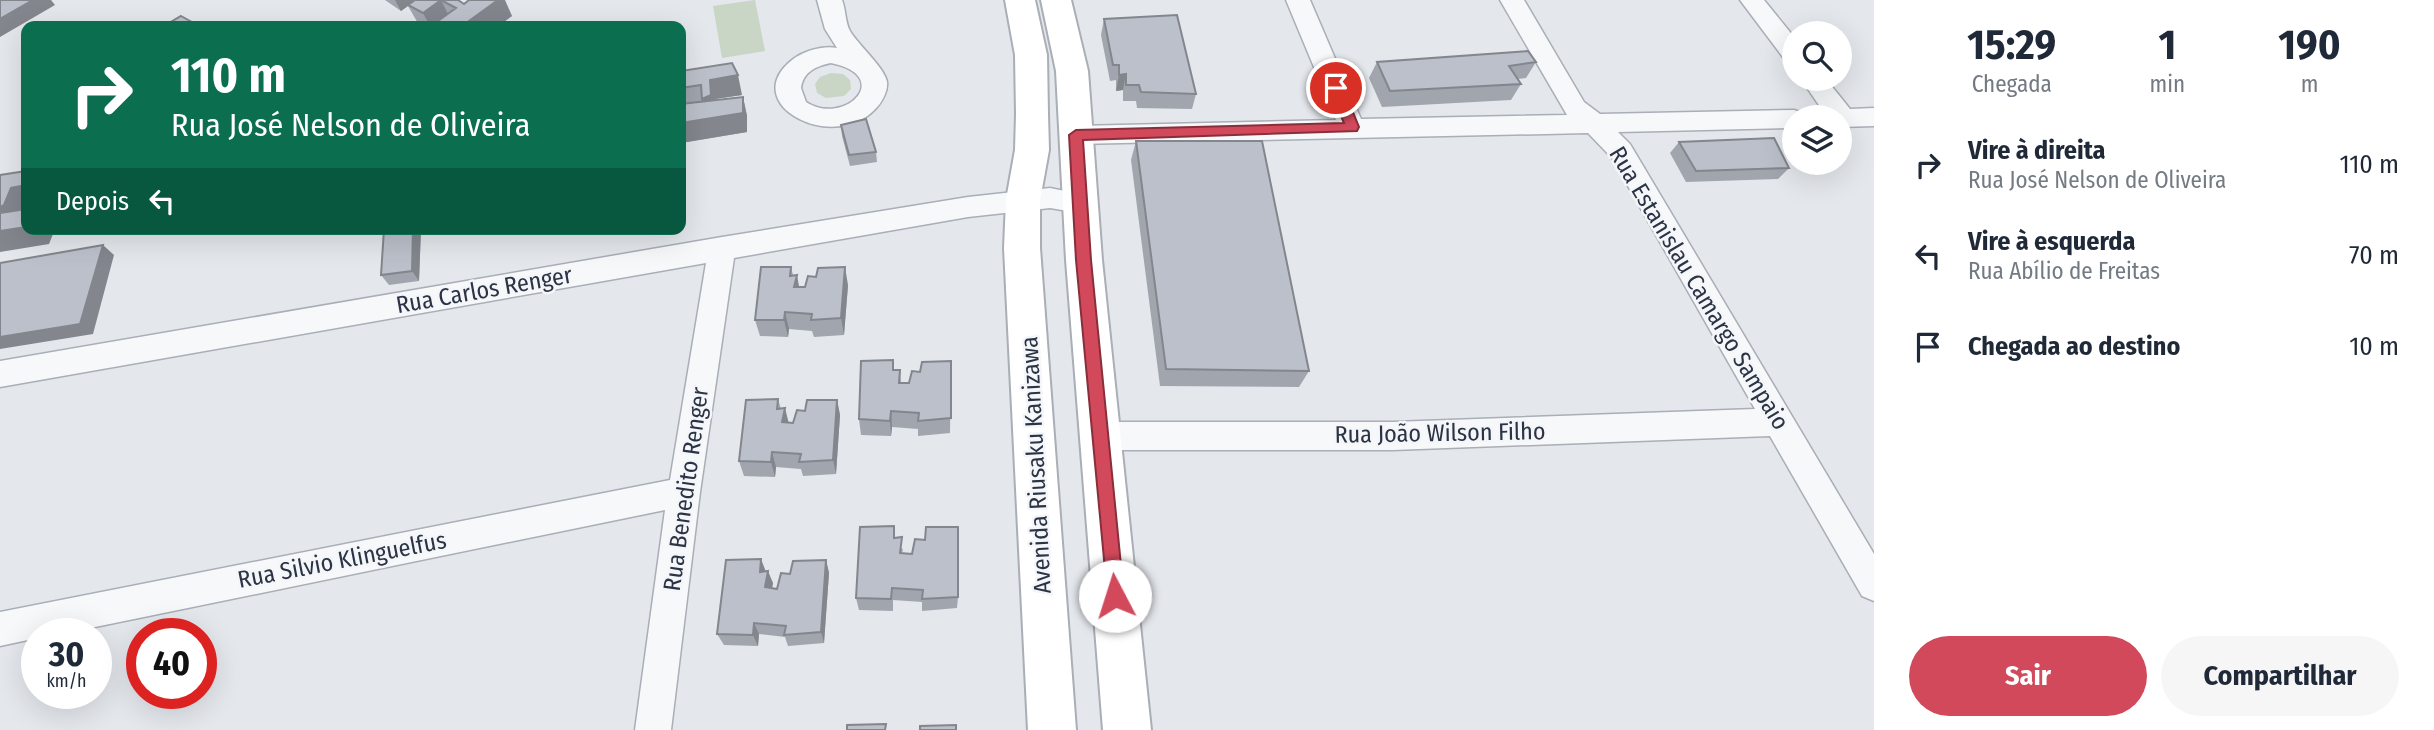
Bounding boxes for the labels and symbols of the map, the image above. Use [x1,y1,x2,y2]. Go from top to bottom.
pin [1306,58,1366,118]
street label: Rua Estanislau Camargo Sampaio [1603,141,1795,435]
street label: Rua Carlos Renger [394,261,575,319]
street label: Avenida Riusaku Kanizawa [1015,336,1057,594]
street label: Rua Benedito Renger [658,385,714,593]
street label: Rua João Wilson Filho [1334,417,1546,449]
street label: Rua Silvio Klinguelfus [235,526,449,594]
position arrow [1078,559,1152,633]
speed limit sign: 40 [126,618,217,709]

